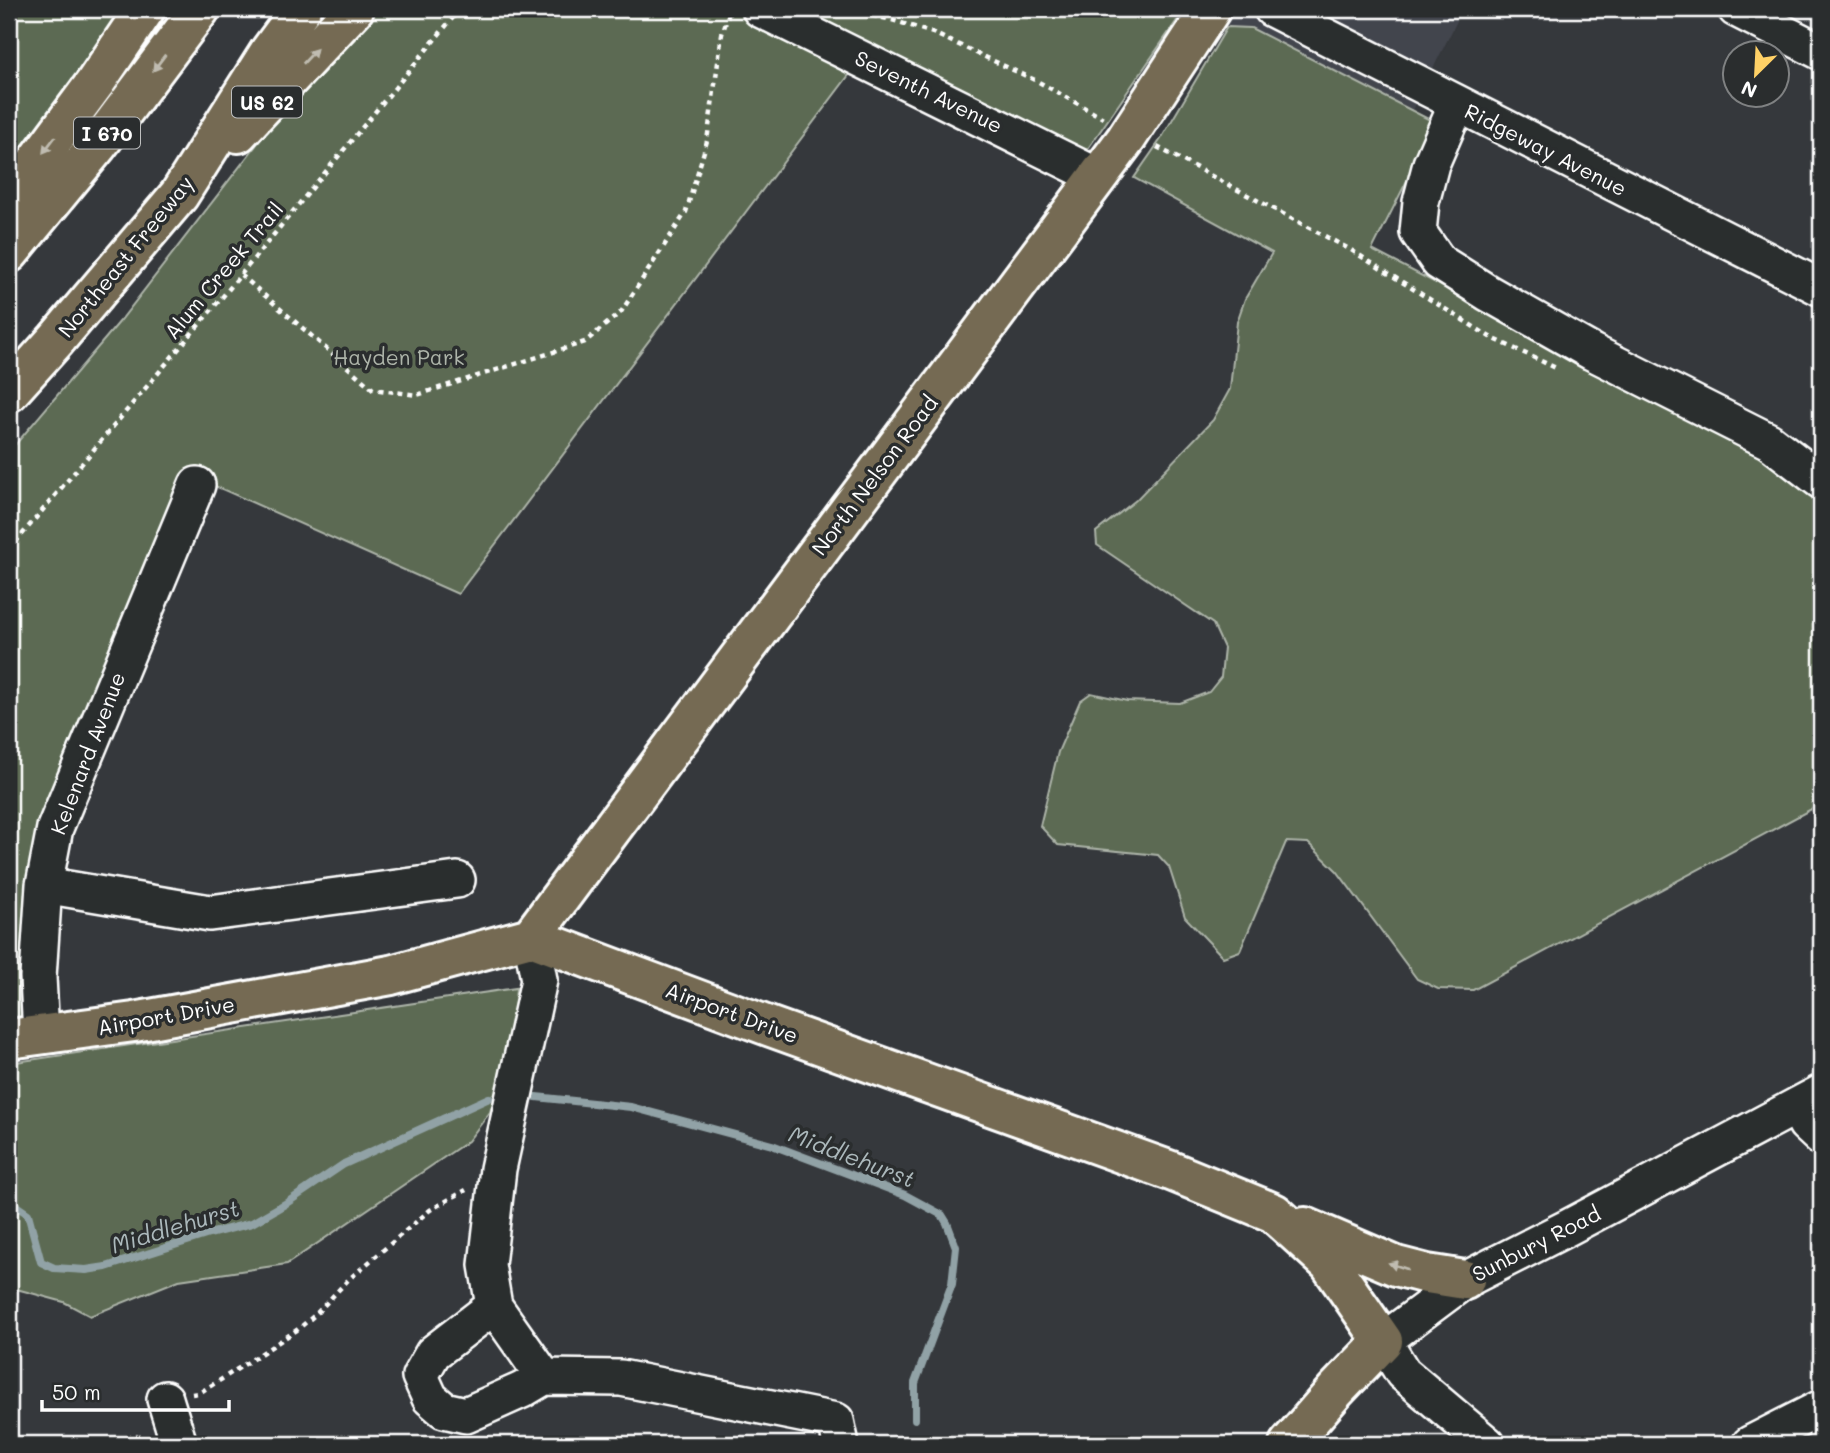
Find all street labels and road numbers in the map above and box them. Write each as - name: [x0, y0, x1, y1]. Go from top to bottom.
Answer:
- street label: Seventh Avenue: [851, 44, 1007, 138]
- road number: US 62: [232, 86, 302, 118]
- street label: Ridgeway Avenue: [1461, 97, 1631, 201]
- road number: I 670: [74, 118, 140, 148]
- street label: Northeast Freeway: [51, 170, 199, 342]
- street label: Alum Creek Trail: [158, 196, 288, 344]
- street label: North Nelson Road: [805, 390, 943, 560]
- street label: Kelenard Avenue: [44, 668, 130, 838]
- street label: Airport Drive: [662, 976, 802, 1048]
- street label: Airport Drive: [95, 990, 237, 1040]
- street label: Sunbury Road: [1467, 1199, 1605, 1287]

